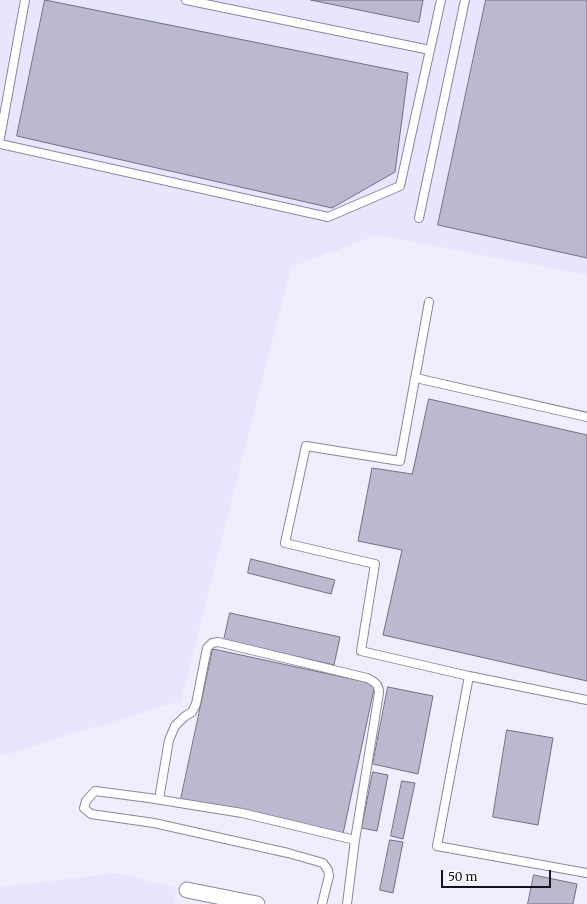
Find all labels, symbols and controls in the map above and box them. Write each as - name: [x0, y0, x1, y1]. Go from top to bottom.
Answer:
- scale bar: [443, 862, 553, 888]
- text: 50 m: [448, 869, 477, 884]

